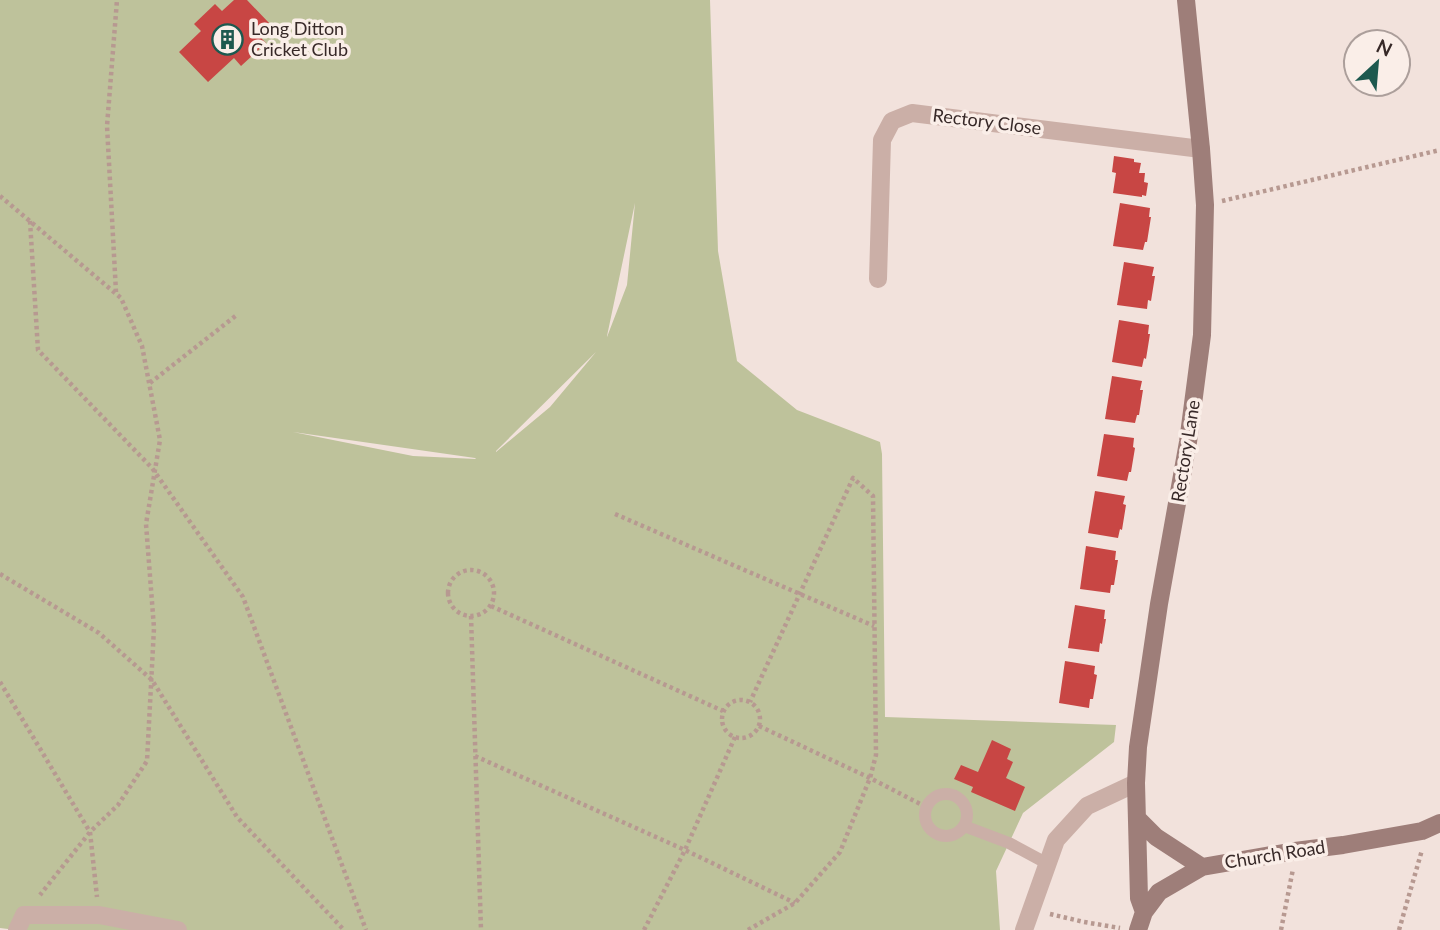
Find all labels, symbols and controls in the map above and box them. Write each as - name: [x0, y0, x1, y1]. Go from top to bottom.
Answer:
- place label: Long Ditton Cricket Club: [251, 17, 348, 60]
- building icon: Long Ditton Cricket Club: [211, 22, 245, 56]
- north arrow: [1342, 28, 1412, 98]
- text: N: [1373, 34, 1396, 61]
- street label: Rectory Close: [932, 103, 1043, 139]
- street label: Rectory Lane: [1166, 398, 1204, 504]
- street label: Church Road: [1223, 835, 1327, 873]

